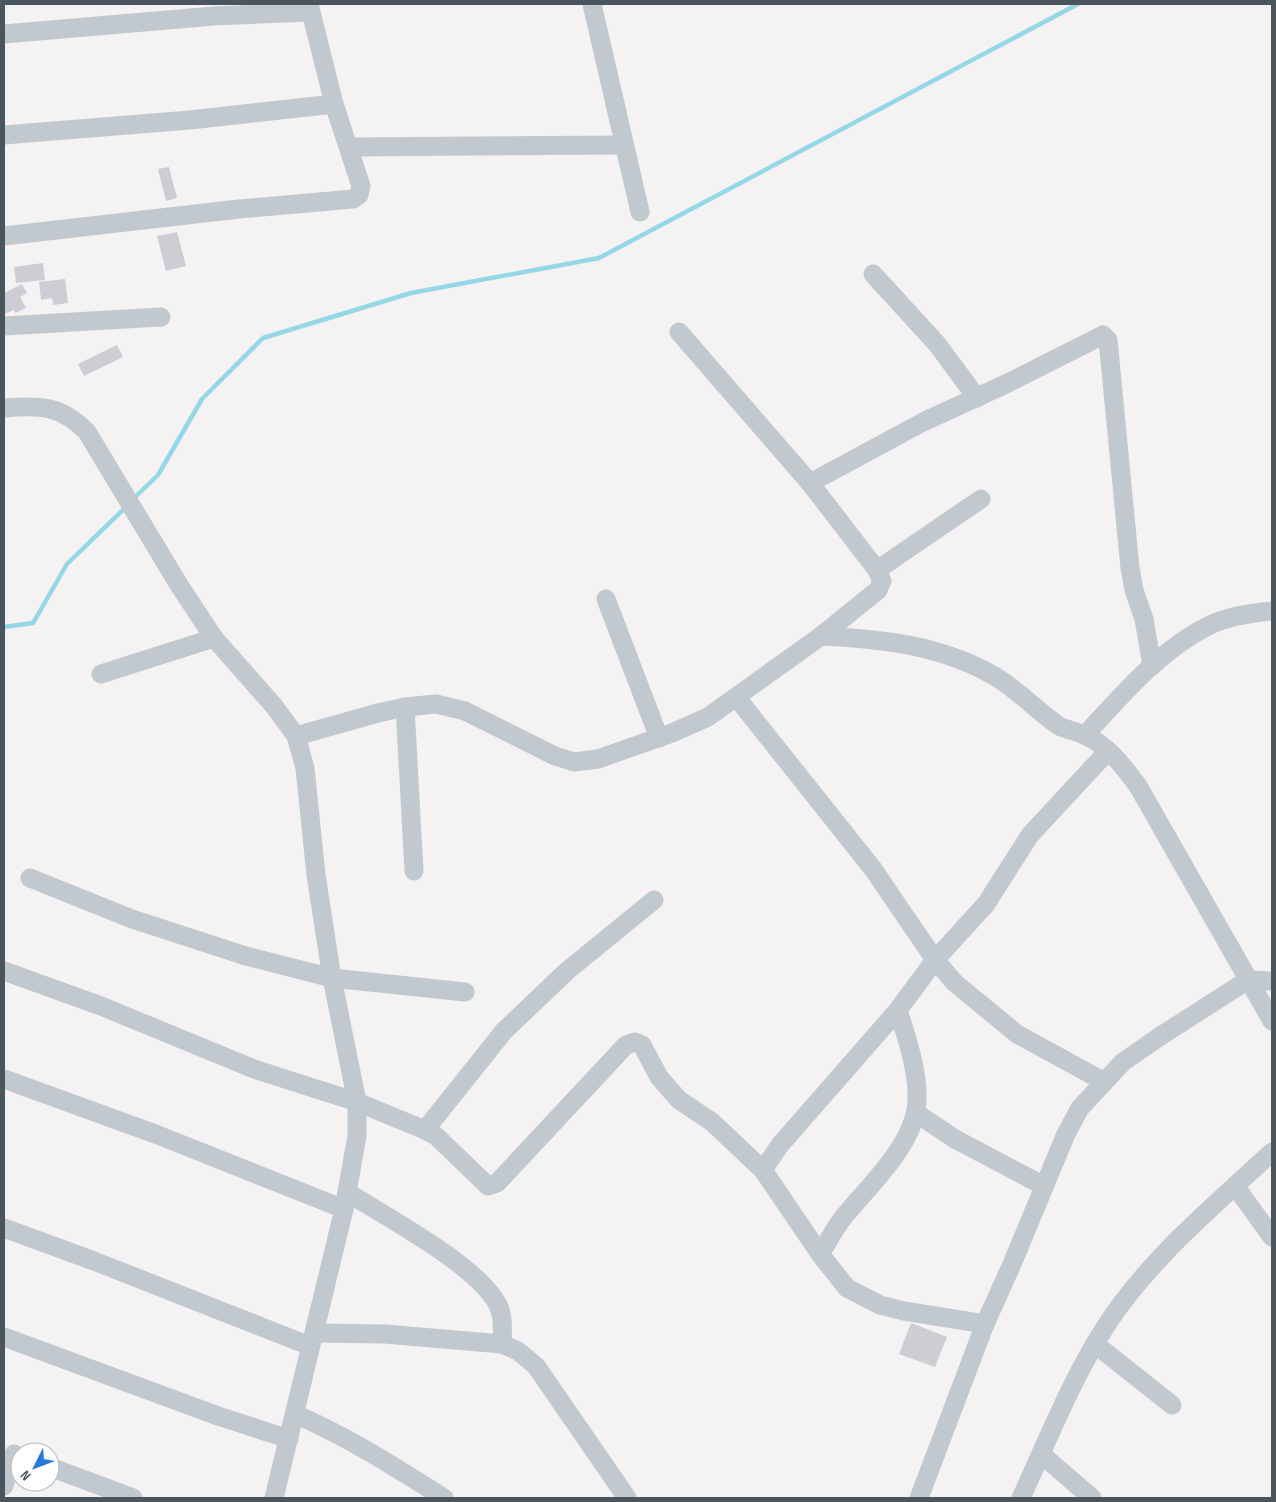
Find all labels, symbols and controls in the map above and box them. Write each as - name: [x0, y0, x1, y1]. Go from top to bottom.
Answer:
- north arrow: [10, 1442, 60, 1492]
- text: N: [17, 1467, 35, 1484]

